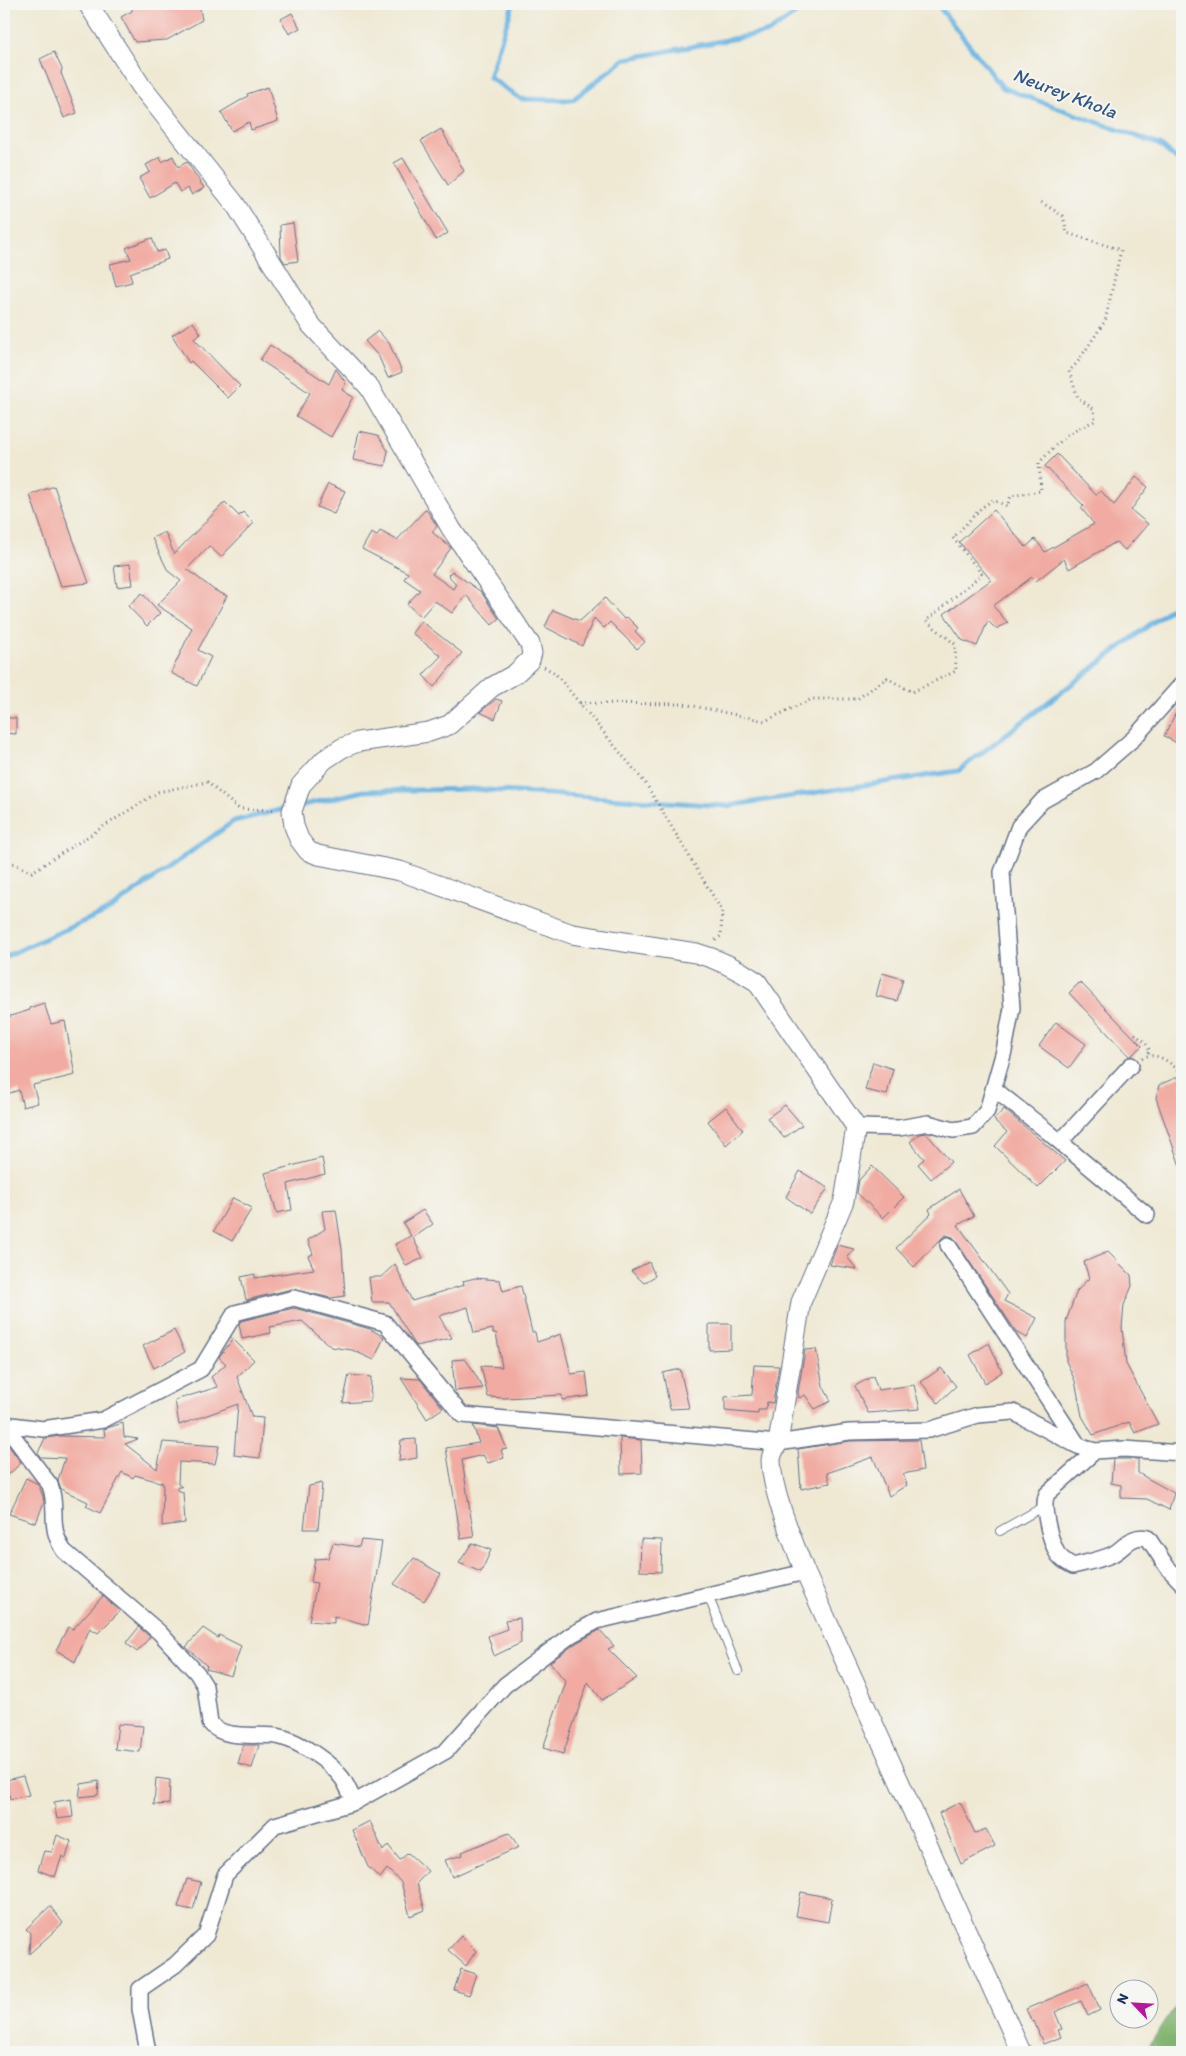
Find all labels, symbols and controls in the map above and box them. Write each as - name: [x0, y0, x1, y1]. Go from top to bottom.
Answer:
- water label: Neurey Khola: [1010, 63, 1121, 123]
- north arrow: [1108, 1978, 1158, 2028]
- text: N: [1113, 1991, 1132, 2007]

